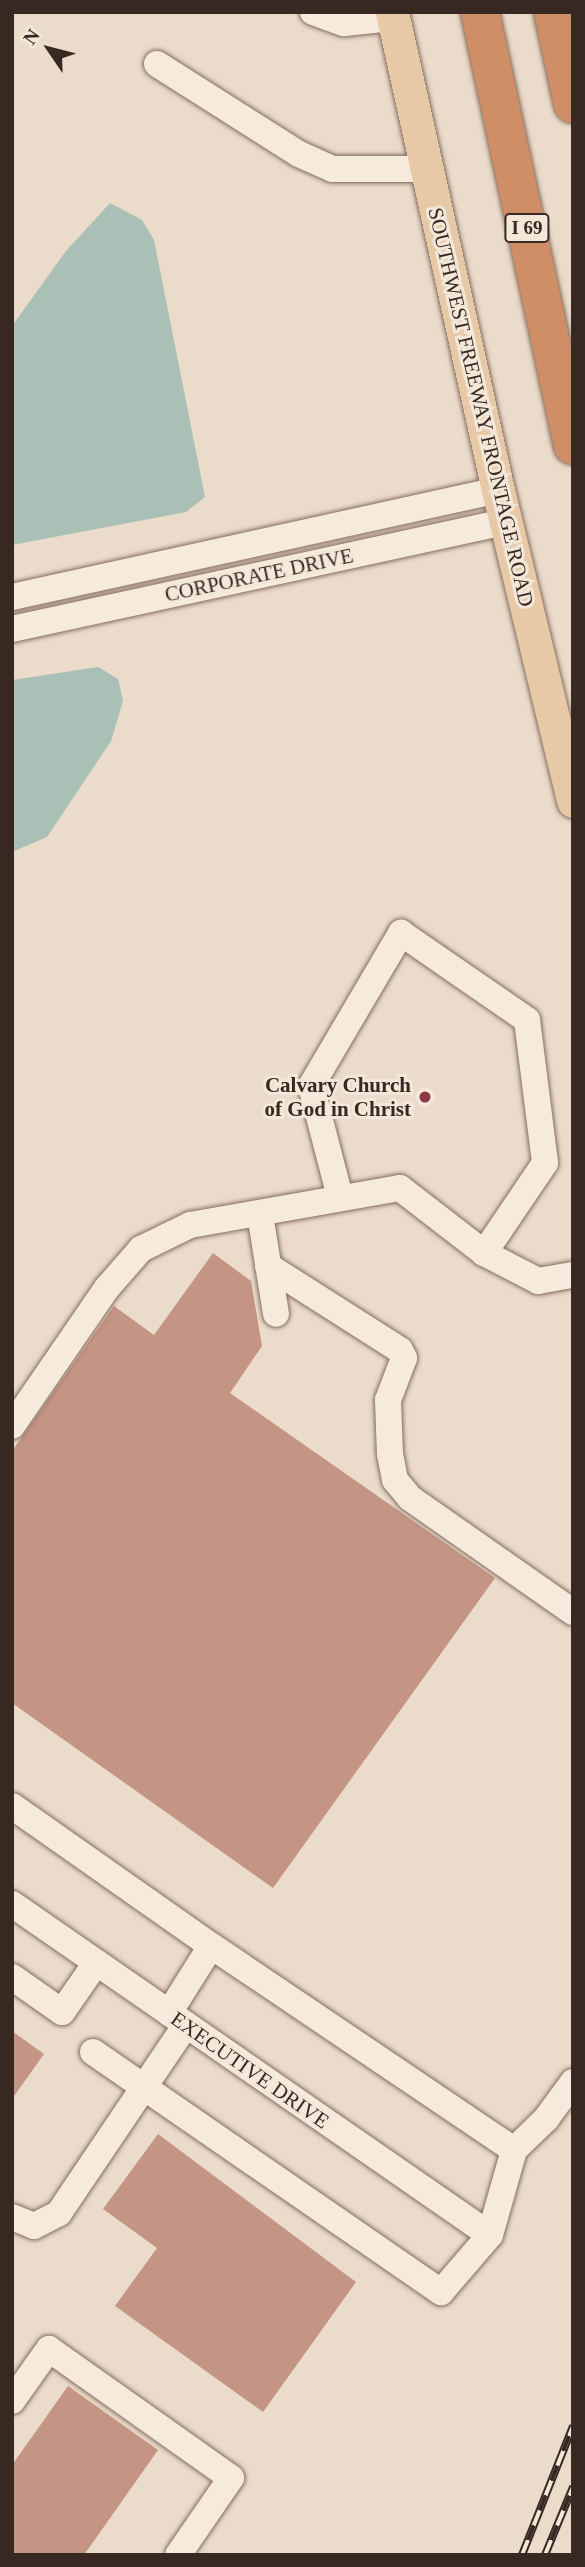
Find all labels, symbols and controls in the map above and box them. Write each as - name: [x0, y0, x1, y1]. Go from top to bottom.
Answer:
- north arrow: [14, 14, 84, 84]
- text: N: [19, 25, 44, 48]
- street label: SOUTHWEST FREEWAY FRONTAGE ROAD: [423, 204, 539, 610]
- road number: I 69: [504, 212, 550, 244]
- street label: CORPORATE DRIVE: [163, 543, 355, 607]
- place label: Calvary Church of God in Christ: [265, 1072, 411, 1122]
- marker: Calvary Church of God in Christ: [417, 1089, 433, 1105]
- street label: EXECUTIVE DRIVE: [166, 2006, 334, 2134]

